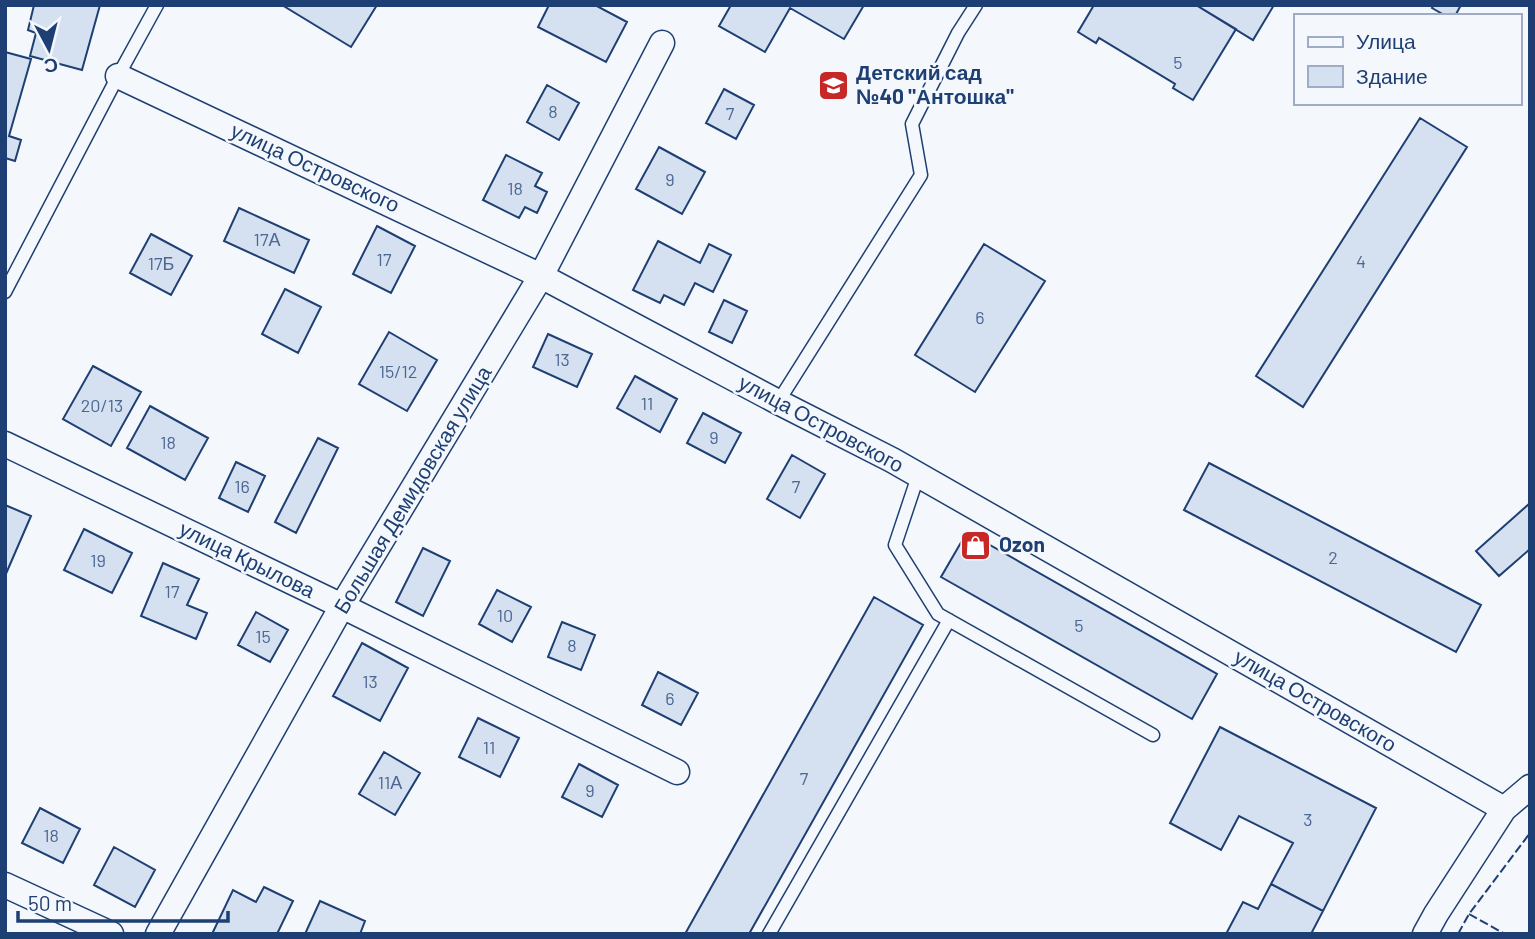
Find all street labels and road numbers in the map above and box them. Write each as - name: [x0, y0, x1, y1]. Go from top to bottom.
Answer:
- street label: улица Островского: [227, 117, 404, 217]
- street label: Большая Демидовская улица: [328, 361, 496, 618]
- street label: улица Островского: [735, 369, 908, 477]
- street label: улица Крылова: [176, 515, 320, 602]
- street label: улица Островского: [1230, 643, 1401, 756]

